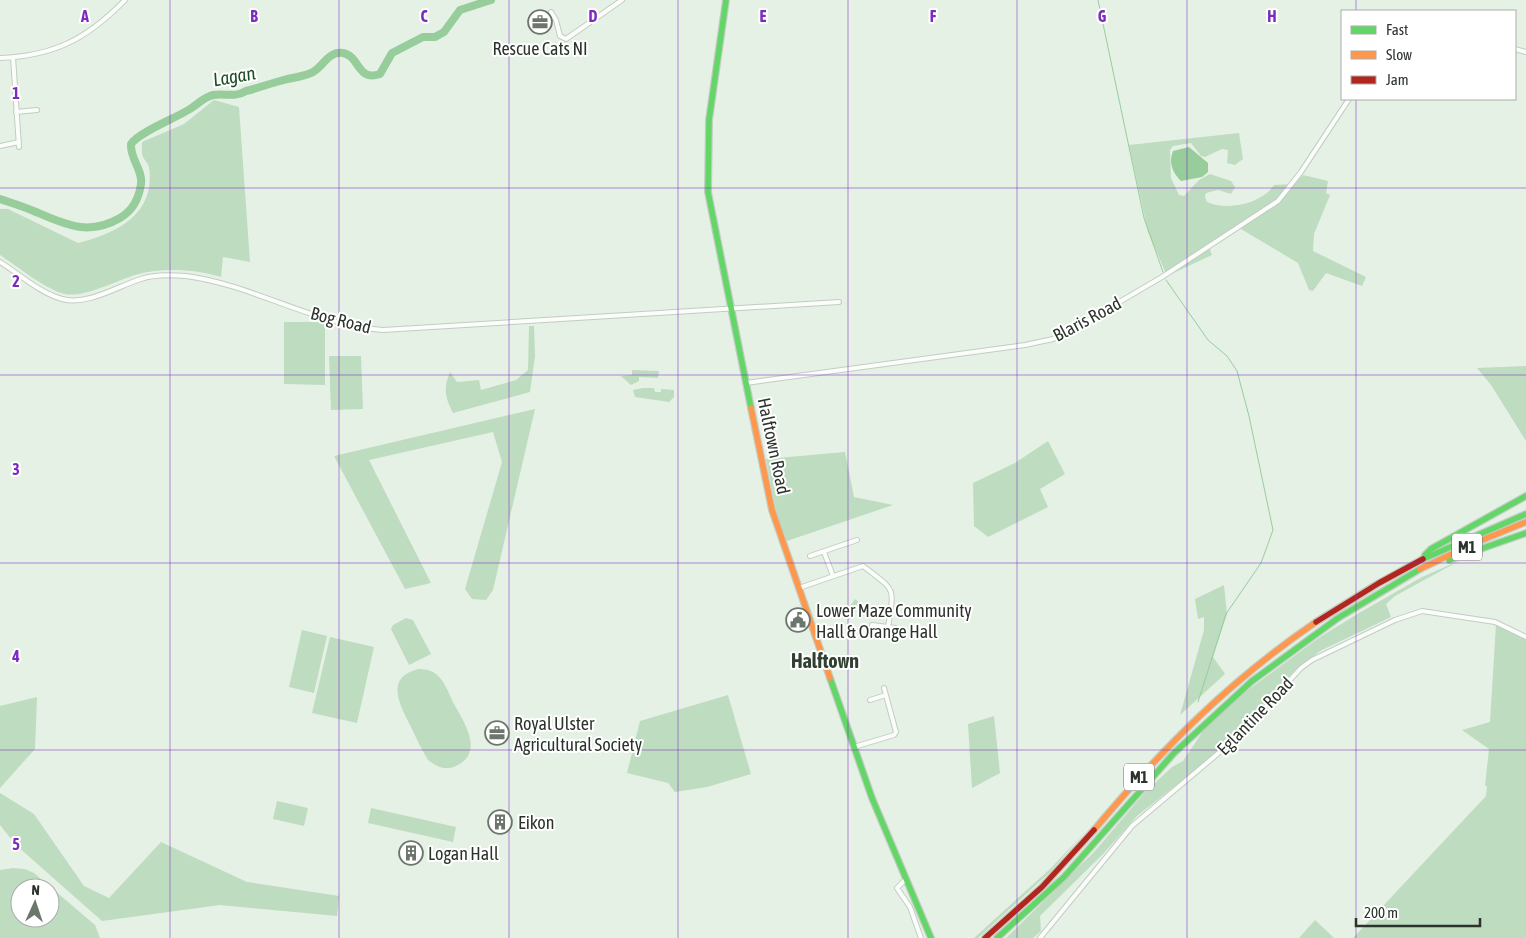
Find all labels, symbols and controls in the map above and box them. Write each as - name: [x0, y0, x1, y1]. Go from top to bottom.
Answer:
- text: A: [80, 7, 89, 25]
- text: B: [250, 7, 258, 25]
- text: C: [420, 7, 428, 25]
- text: D: [589, 7, 598, 25]
- text: E: [760, 7, 767, 25]
- text: F: [930, 7, 937, 25]
- text: G: [1098, 7, 1107, 25]
- text: H: [1267, 7, 1277, 25]
- office icon: Rescue Cats NI: [527, 9, 553, 35]
- legend: [1341, 10, 1516, 100]
- text: Fast: [1386, 21, 1408, 38]
- place label: Rescue Cats NI: [492, 38, 588, 59]
- text: Slow: [1386, 46, 1412, 63]
- water label: Lagan: [211, 61, 257, 91]
- text: Jam: [1386, 71, 1409, 88]
- text: 1: [12, 84, 20, 102]
- text: 2: [12, 272, 20, 290]
- street label: Blaris Road: [1049, 292, 1125, 346]
- street label: Bog Road: [309, 302, 373, 338]
- street label: Halftown Road: [754, 396, 794, 496]
- text: 3: [12, 460, 20, 478]
- road number: M1: [1452, 534, 1482, 560]
- place label: Lower Maze Community Hall & Orange Hall: [816, 600, 972, 642]
- public building icon: Lower Maze Community Hall & Orange Hall: [785, 607, 811, 633]
- text: 4: [11, 647, 20, 665]
- district label: Halftown: [791, 649, 859, 672]
- street label: Eglantine Road: [1213, 673, 1297, 759]
- place label: Royal Ulster Agricultural Society: [514, 713, 642, 755]
- office icon: Royal Ulster Agricultural Society: [484, 720, 510, 746]
- road number: M1: [1124, 764, 1154, 790]
- building icon: Eikon: [487, 809, 513, 835]
- place label: Eikon: [518, 812, 555, 833]
- text: 5: [12, 835, 20, 853]
- building icon: Logan Hall: [398, 840, 424, 866]
- place label: Logan Hall: [428, 843, 499, 864]
- north arrow: [10, 878, 60, 928]
- text: N: [31, 882, 40, 898]
- scale bar: [1356, 896, 1480, 928]
- text: 200 m: [1364, 904, 1398, 921]

